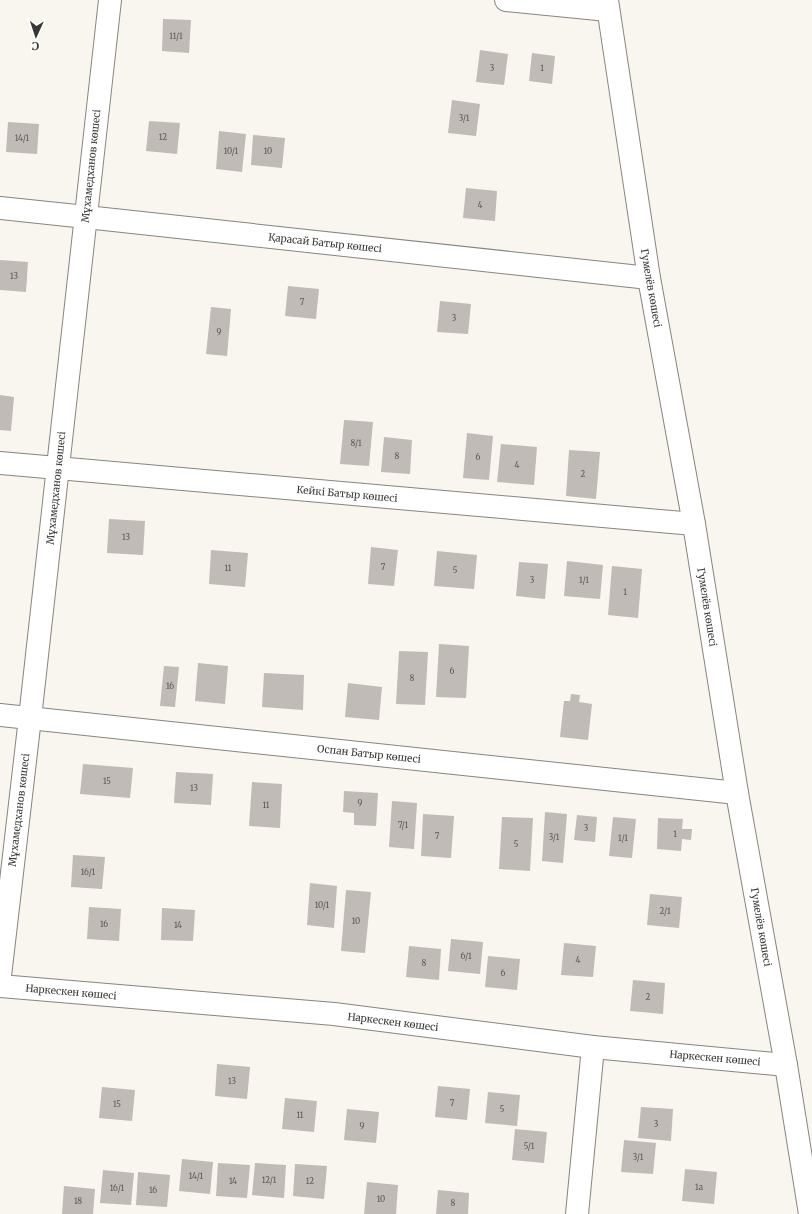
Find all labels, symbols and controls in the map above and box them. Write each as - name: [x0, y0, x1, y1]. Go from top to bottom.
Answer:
- north arrow: [16, 16, 56, 56]
- house number: 11/1: [169, 31, 183, 41]
- text: С: [31, 39, 39, 53]
- house number: 3: [490, 63, 495, 73]
- house number: 1: [540, 63, 544, 73]
- street label: Мұхамедханов көшесі: [79, 109, 103, 223]
- house number: 3/1: [459, 113, 470, 123]
- house number: 12: [159, 132, 167, 142]
- house number: 14/1: [15, 133, 30, 143]
- house number: 10/1: [224, 146, 239, 156]
- house number: 10: [264, 146, 272, 156]
- house number: 4: [478, 200, 483, 210]
- street label: Қарасай Батыр көшесі: [268, 231, 382, 255]
- street label: Гумелёв көшесі: [638, 248, 664, 328]
- house number: 13: [10, 271, 18, 281]
- house number: 7: [300, 297, 305, 307]
- house number: 3: [452, 313, 457, 323]
- house number: 9: [217, 327, 222, 337]
- street label: Мұхамедханов көшесі: [44, 431, 68, 545]
- house number: 8/1: [350, 438, 362, 448]
- house number: 8: [395, 451, 400, 461]
- house number: 6: [476, 452, 481, 462]
- house number: 4: [515, 460, 520, 470]
- house number: 2: [581, 469, 586, 479]
- street label: Кейкі Батыр көшесі: [296, 483, 398, 505]
- house number: 13: [122, 532, 130, 542]
- house number: 7: [381, 562, 386, 572]
- house number: 11: [225, 563, 232, 573]
- house number: 5: [453, 565, 458, 575]
- street label: Гумелёв көшесі: [694, 567, 720, 647]
- house number: 3: [530, 575, 535, 585]
- house number: 1/1: [579, 575, 589, 585]
- house number: 1: [623, 587, 627, 597]
- house number: 6: [450, 666, 455, 676]
- house number: 8: [410, 673, 415, 683]
- house number: 16: [166, 681, 174, 691]
- street label: Оспан Батыр көшесі: [317, 742, 421, 766]
- street label: Мұхамедханов көшесі: [6, 753, 32, 867]
- house number: 15: [103, 776, 111, 786]
- house number: 13: [190, 783, 198, 793]
- house number: 9: [358, 798, 363, 808]
- house number: 11: [263, 800, 270, 810]
- house number: 7/1: [398, 820, 408, 830]
- house number: 3: [584, 823, 589, 833]
- house number: 1: [673, 829, 677, 839]
- house number: 7: [435, 831, 440, 841]
- house number: 3/1: [549, 832, 560, 842]
- house number: 1/1: [618, 833, 628, 843]
- house number: 5: [514, 839, 519, 849]
- house number: 16/1: [81, 867, 96, 877]
- street label: Гумелёв көшесі: [748, 887, 774, 967]
- house number: 10/1: [315, 900, 330, 910]
- house number: 2/1: [659, 906, 671, 916]
- house number: 10: [352, 916, 360, 926]
- house number: 16: [100, 919, 108, 929]
- house number: 14: [174, 920, 182, 930]
- house number: 6/1: [460, 951, 472, 961]
- house number: 4: [576, 955, 581, 965]
- house number: 8: [422, 958, 427, 968]
- house number: 6: [501, 968, 506, 978]
- street label: Наркескен көшесі: [25, 982, 117, 1002]
- house number: 2: [646, 992, 651, 1002]
- street label: Наркескен көшесі: [347, 1010, 439, 1034]
- street label: Наркескен көшесі: [669, 1048, 761, 1068]
- house number: 13: [228, 1076, 236, 1086]
- house number: 7: [450, 1098, 455, 1108]
- house number: 15: [113, 1099, 121, 1109]
- house number: 5: [500, 1104, 505, 1114]
- house number: 11: [297, 1110, 304, 1120]
- house number: 3: [654, 1119, 659, 1129]
- house number: 9: [360, 1121, 365, 1131]
- house number: 5/1: [524, 1141, 535, 1151]
- house number: 3/1: [633, 1152, 644, 1162]
- house number: 14/1: [189, 1171, 204, 1181]
- house number: 12/1: [262, 1175, 277, 1185]
- house number: 14: [229, 1176, 237, 1186]
- house number: 12: [306, 1176, 314, 1186]
- house number: 1а: [695, 1182, 704, 1192]
- house number: 16/1: [110, 1183, 125, 1193]
- house number: 16: [149, 1185, 157, 1195]
- house number: 10: [377, 1194, 385, 1204]
- house number: 18: [74, 1196, 82, 1206]
- house number: 8: [451, 1198, 456, 1208]

